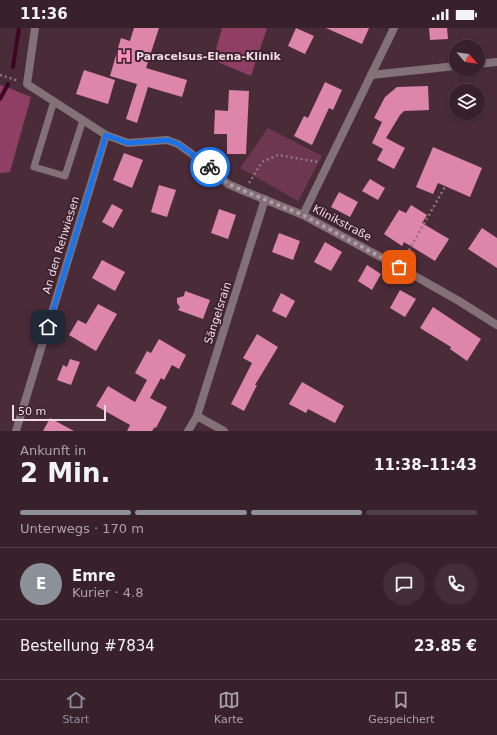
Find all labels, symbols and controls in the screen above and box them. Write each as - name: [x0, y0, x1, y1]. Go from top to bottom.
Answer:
- text: 11:36: [20, 5, 68, 23]
- north arrow: [449, 40, 485, 76]
- map controls: [449, 40, 485, 120]
- hospital icon: Paracelsus-Elena-Klinik: [115, 47, 133, 65]
- place label: Paracelsus-Elena-Klinik: [136, 50, 282, 63]
- button: layers: [449, 84, 485, 120]
- courier: [190, 147, 230, 187]
- icon: bike: [199, 156, 221, 178]
- street label: An den Rehwiesen: [40, 195, 82, 295]
- street label: Klinikstraße: [310, 202, 374, 244]
- pin: [382, 250, 416, 284]
- icon: bag: [388, 256, 410, 278]
- street label: Sängelsrain: [202, 280, 234, 346]
- pin: [31, 310, 65, 344]
- icon: home: [37, 316, 59, 338]
- scale bar: [12, 403, 106, 422]
- text: 50 m: [18, 405, 46, 418]
- text: Ankunft in: [20, 443, 86, 458]
- text: 11:38–11:43: [374, 456, 477, 474]
- text: 2 Min.: [20, 458, 110, 488]
- text: Unterwegs · 170 m: [20, 521, 144, 536]
- button: chat: [383, 563, 425, 605]
- button: phone: [435, 563, 477, 605]
- text: Emre: [72, 567, 115, 585]
- text: E: [36, 575, 46, 593]
- text: Kurier · 4.8: [72, 585, 144, 600]
- text: Bestellung #7834: [20, 637, 155, 655]
- text: 23.85 €: [414, 637, 477, 655]
- tab: Start: [62, 689, 89, 726]
- tab: Karte: [214, 689, 243, 726]
- tab: Gespeichert: [368, 689, 435, 726]

